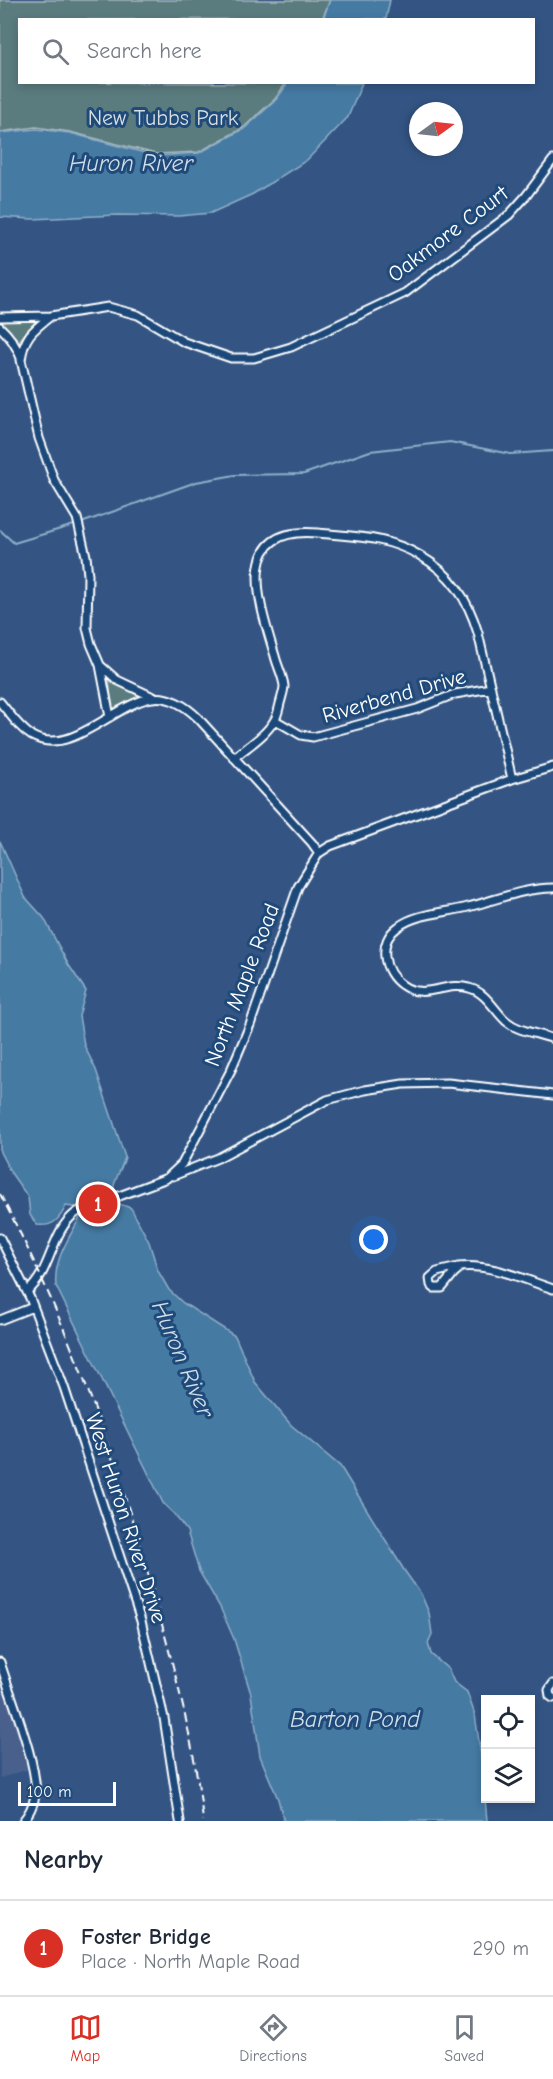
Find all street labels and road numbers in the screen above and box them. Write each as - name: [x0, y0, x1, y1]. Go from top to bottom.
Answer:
- street label: Oakmore Court: [383, 180, 514, 288]
- street label: Riverbend Drive: [319, 663, 469, 729]
- street label: North Maple Road: [199, 900, 285, 1070]
- street label: West Huron River Drive: [80, 1410, 172, 1626]

